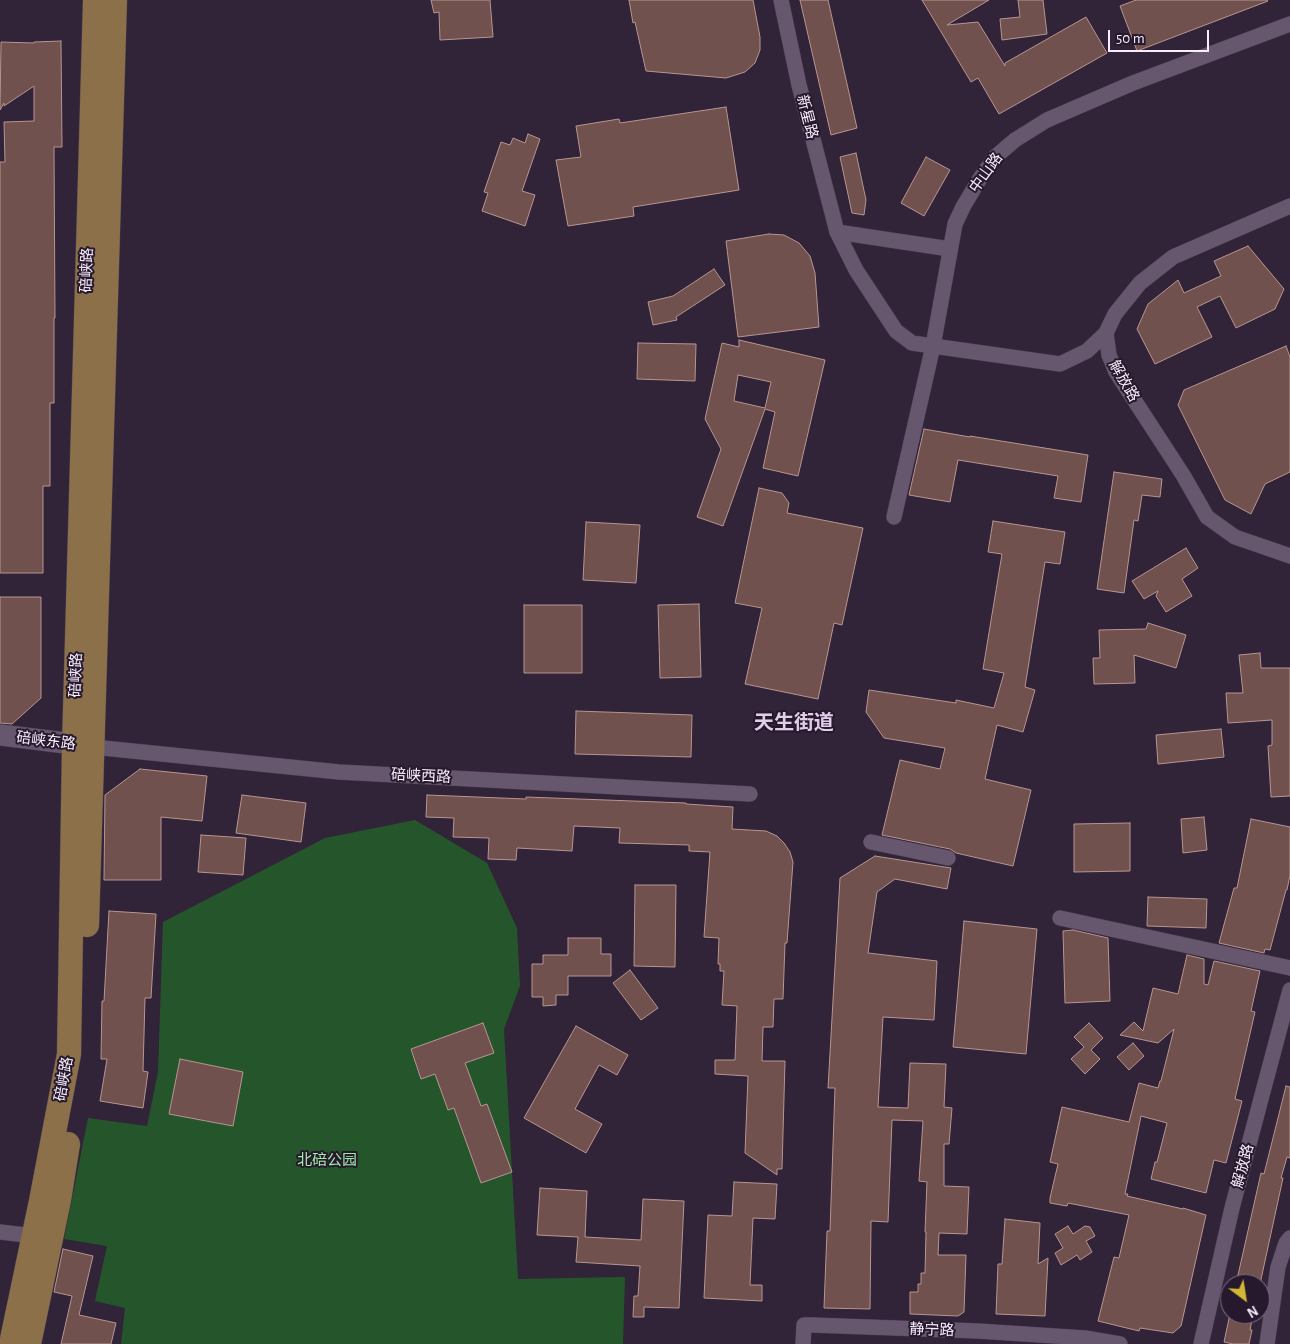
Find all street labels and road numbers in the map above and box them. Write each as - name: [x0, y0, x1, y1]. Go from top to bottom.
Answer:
- street label: 新星路: [793, 93, 821, 141]
- street label: 中山路: [965, 150, 1007, 196]
- street label: 碚峡路: [77, 247, 97, 293]
- street label: 解放路: [1105, 357, 1143, 405]
- street label: 碚峡路: [66, 652, 86, 698]
- street label: 碚峡东路: [15, 728, 77, 754]
- street label: 碚峡西路: [391, 765, 451, 787]
- street label: 碚峡路: [51, 1055, 77, 1103]
- street label: 解放路: [1228, 1142, 1258, 1190]
- street label: 静宁路: [909, 1320, 955, 1340]

